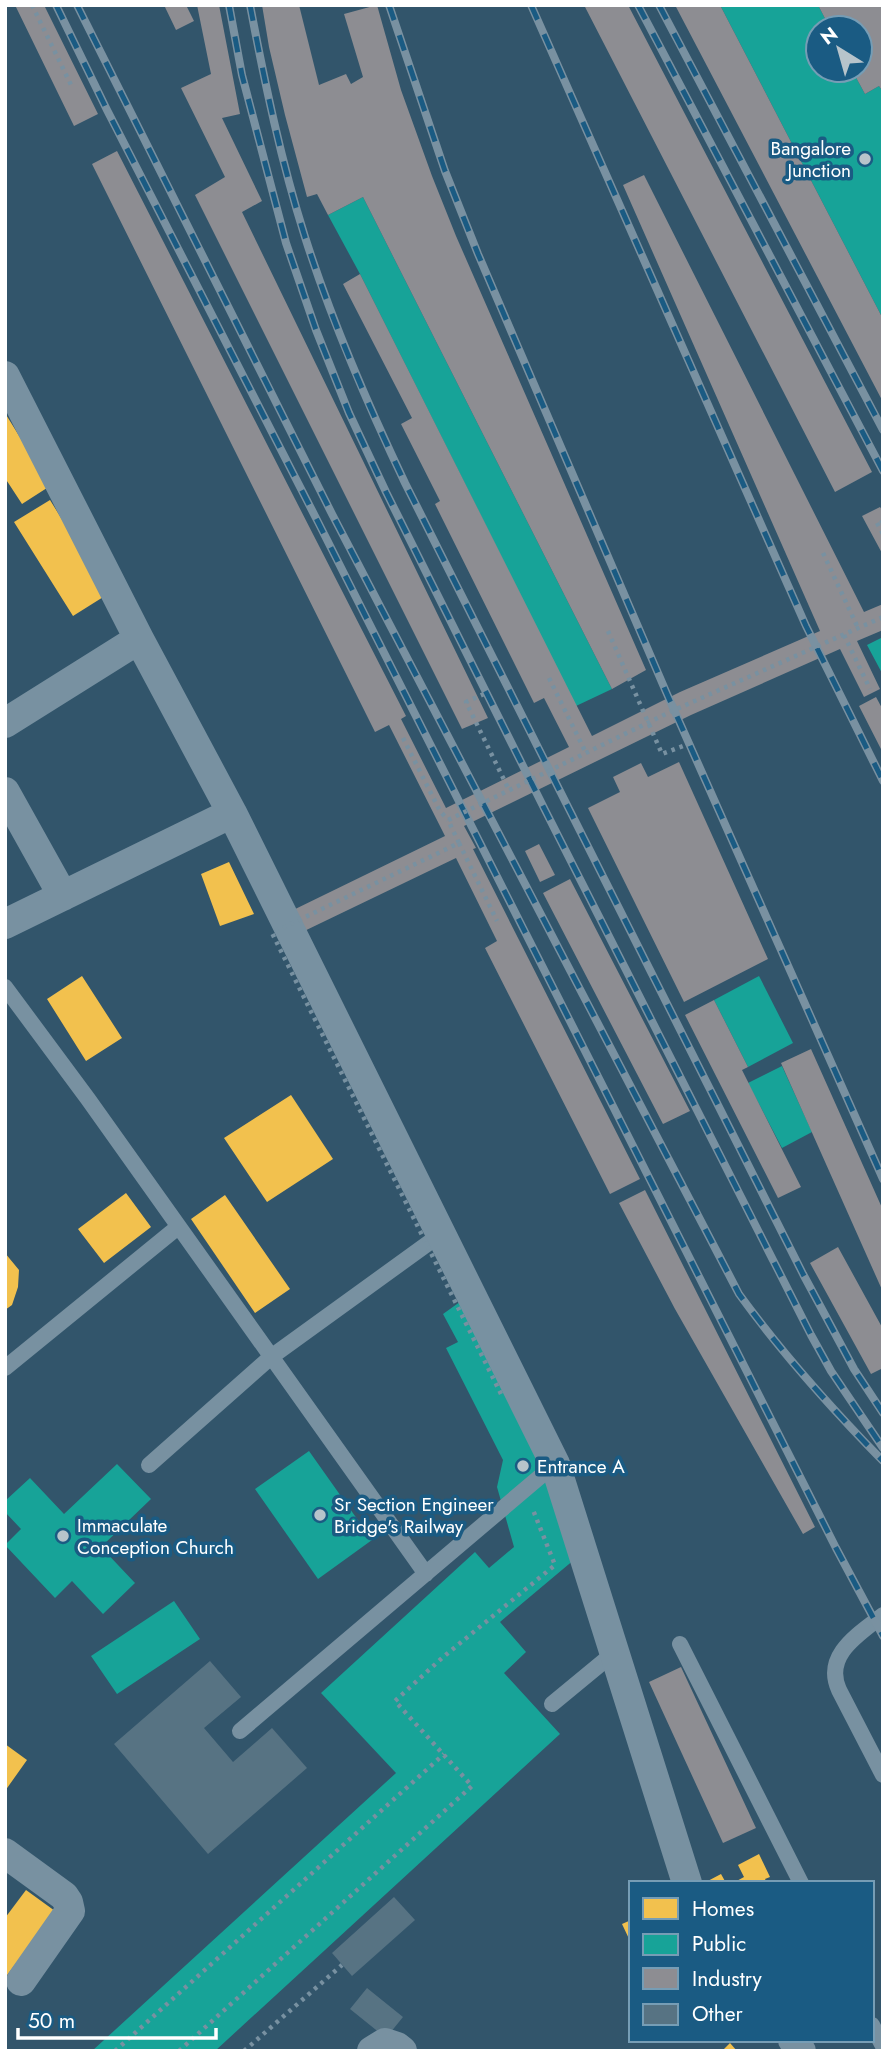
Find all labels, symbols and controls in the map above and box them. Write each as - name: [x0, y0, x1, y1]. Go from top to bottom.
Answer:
- north arrow: [804, 14, 874, 84]
- text: N: [815, 20, 843, 51]
- place label: Bangalore Junction: [771, 135, 851, 184]
- marker: Bangalore Junction: [857, 151, 873, 167]
- place label: Entrance A: [537, 1453, 625, 1480]
- marker: Entrance A: [515, 1458, 531, 1474]
- place label: Sr Section Engineer Bridge's Railway: [334, 1491, 494, 1540]
- marker: Sr Section Engineer Bridge's Railway: [312, 1507, 328, 1523]
- place label: Immaculate Conception Church: [77, 1512, 234, 1561]
- marker: Immaculate Conception Church: [55, 1528, 71, 1544]
- legend: [629, 1881, 874, 2042]
- text: Homes: [692, 1894, 754, 1924]
- text: Public: [692, 1929, 746, 1959]
- text: Industry: [692, 1964, 763, 1994]
- scale bar: [18, 1996, 215, 2040]
- text: Other: [692, 1999, 743, 2029]
- text: 50 m: [28, 2006, 75, 2036]

